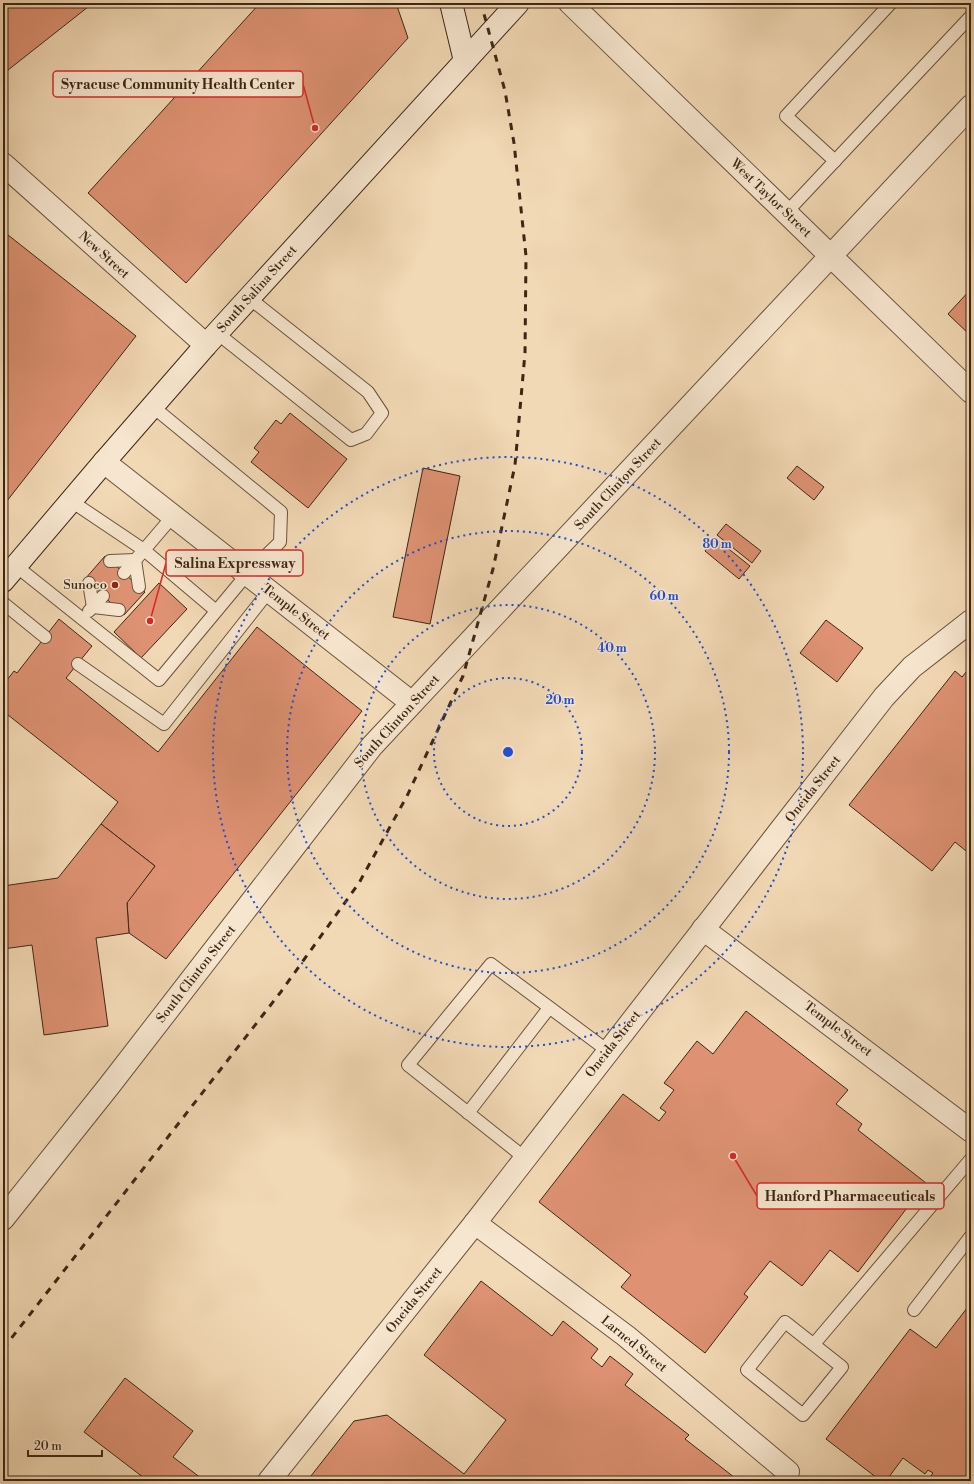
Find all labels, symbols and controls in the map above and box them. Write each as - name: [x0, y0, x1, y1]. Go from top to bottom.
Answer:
- callout: Syracuse Community Health Center: [53, 71, 303, 97]
- text: Syracuse Community Health Center: [61, 76, 295, 94]
- street label: West Taylor Street: [726, 155, 815, 241]
- street label: New Street: [75, 228, 133, 282]
- street label: South Salina Street: [214, 242, 301, 336]
- street label: South Clinton Street: [571, 434, 665, 533]
- text: 80 m: [702, 537, 732, 552]
- callout: Salina Expressway: [166, 550, 303, 576]
- text: Salina Expressway: [175, 555, 296, 573]
- place label: Sunoco: [63, 577, 107, 593]
- marker: Sunoco: [110, 580, 120, 590]
- street label: Temple Street: [259, 581, 333, 644]
- text: 60 m: [649, 589, 679, 604]
- text: 40 m: [597, 641, 627, 656]
- street label: South Clinton Street: [351, 671, 443, 771]
- text: 20 m: [545, 693, 575, 708]
- centre of rings: [501, 745, 515, 759]
- street label: Oneida Street: [782, 752, 844, 826]
- street label: South Clinton Street: [153, 922, 239, 1026]
- street label: Temple Street: [801, 998, 876, 1060]
- street label: Oneida Street: [582, 1007, 644, 1081]
- callout: Hanford Pharmaceuticals: [757, 1183, 944, 1209]
- text: Hanford Pharmaceuticals: [765, 1188, 935, 1206]
- street label: Oneida Street: [382, 1263, 446, 1336]
- street label: Larned Street: [598, 1312, 671, 1376]
- scale bar: [28, 1432, 102, 1458]
- text: 20 m: [34, 1439, 62, 1454]

